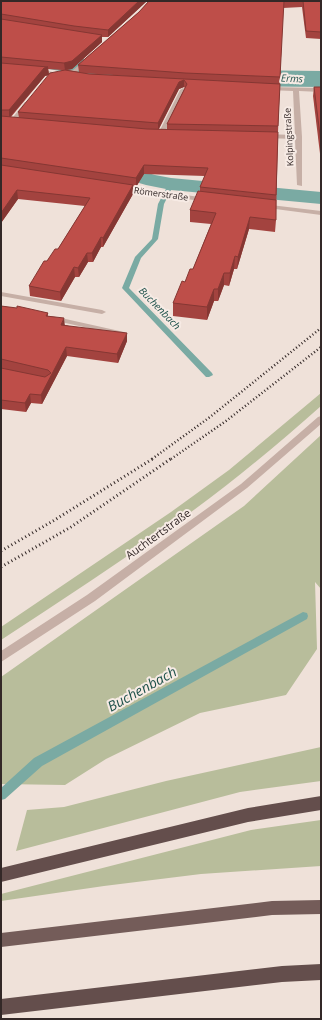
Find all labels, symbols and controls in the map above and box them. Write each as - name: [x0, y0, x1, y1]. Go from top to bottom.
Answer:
- water label: Erms: [281, 71, 304, 85]
- street label: Kolpingstraße: [280, 108, 297, 166]
- street label: Römerstraße: [133, 183, 189, 204]
- water label: Buchenbach: [136, 284, 184, 333]
- street label: Auchtertstraße: [122, 505, 193, 562]
- water label: Buchenbach: [104, 662, 180, 715]

